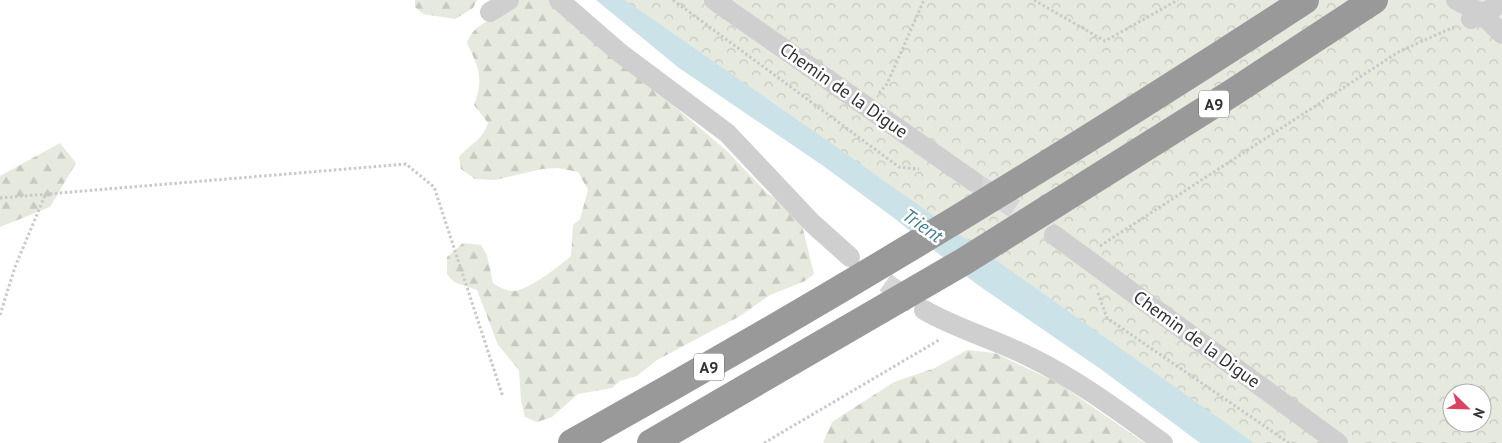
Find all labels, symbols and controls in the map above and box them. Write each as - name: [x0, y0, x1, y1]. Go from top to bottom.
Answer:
- street label: Chemin de la Digue: [776, 37, 912, 143]
- road number: A9: [1199, 90, 1229, 118]
- water label: Trient: [898, 203, 949, 248]
- street label: Chemin de la Digue: [1129, 285, 1265, 393]
- road number: A9: [694, 354, 724, 381]
- north arrow: [1442, 383, 1492, 433]
- text: N: [1469, 405, 1489, 421]

